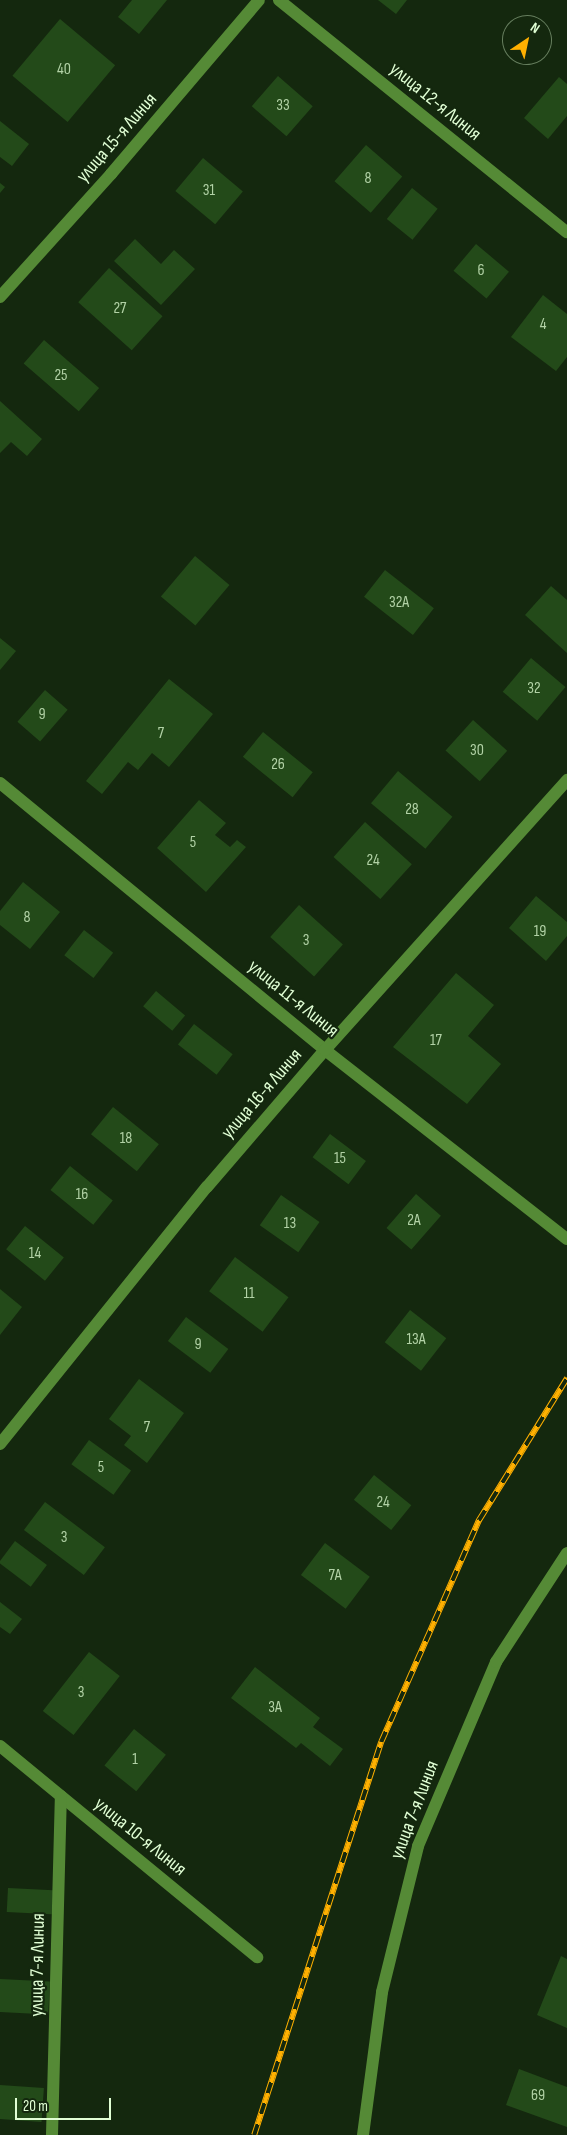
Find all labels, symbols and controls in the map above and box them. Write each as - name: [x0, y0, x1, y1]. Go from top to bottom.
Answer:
- north arrow: [502, 15, 552, 65]
- text: N: [527, 19, 543, 37]
- street label: улица 12-я Линия: [384, 58, 486, 146]
- house number: 40: [57, 60, 71, 80]
- street label: улица 15-я Линия: [72, 89, 162, 187]
- house number: 33: [276, 96, 290, 116]
- house number: 8: [364, 169, 372, 189]
- house number: 31: [203, 181, 215, 201]
- house number: 6: [477, 261, 485, 281]
- house number: 27: [113, 299, 127, 319]
- house number: 4: [540, 315, 546, 335]
- house number: 25: [54, 366, 68, 386]
- house number: 32А: [389, 593, 409, 613]
- house number: 32: [527, 679, 541, 699]
- house number: 9: [38, 705, 46, 725]
- house number: 7: [158, 724, 164, 744]
- house number: 30: [470, 741, 484, 761]
- house number: 26: [271, 755, 285, 775]
- house number: 28: [405, 800, 419, 820]
- house number: 5: [190, 833, 196, 853]
- house number: 24: [366, 851, 380, 871]
- house number: 8: [23, 908, 31, 928]
- house number: 19: [534, 922, 546, 942]
- house number: 3: [303, 931, 309, 951]
- street label: улица 11-я Линия: [243, 955, 343, 1043]
- house number: 17: [430, 1031, 442, 1051]
- street label: улица 16-я Линия: [217, 1044, 307, 1144]
- house number: 18: [120, 1129, 132, 1149]
- house number: 15: [334, 1149, 346, 1169]
- house number: 16: [76, 1185, 88, 1205]
- house number: 2А: [407, 1211, 421, 1231]
- house number: 13: [284, 1214, 296, 1234]
- house number: 14: [29, 1244, 41, 1264]
- house number: 11: [243, 1284, 255, 1304]
- house number: 13А: [406, 1330, 426, 1350]
- house number: 9: [194, 1335, 202, 1355]
- house number: 7: [144, 1418, 150, 1438]
- house number: 5: [98, 1458, 104, 1478]
- house number: 24: [376, 1493, 390, 1513]
- house number: 3: [61, 1528, 67, 1548]
- house number: 7А: [329, 1566, 341, 1586]
- house number: 3: [78, 1683, 84, 1703]
- house number: 3А: [268, 1698, 282, 1718]
- house number: 1: [132, 1750, 138, 1770]
- street label: улица 7-я Линия: [386, 1758, 444, 1862]
- street label: улица 10-я Линия: [89, 1793, 191, 1881]
- street label: улица 7-я Линия: [26, 1913, 50, 2017]
- house number: 69: [531, 2086, 545, 2106]
- scale bar: [18, 2088, 114, 2120]
- text: 20 m: [23, 2097, 48, 2116]

